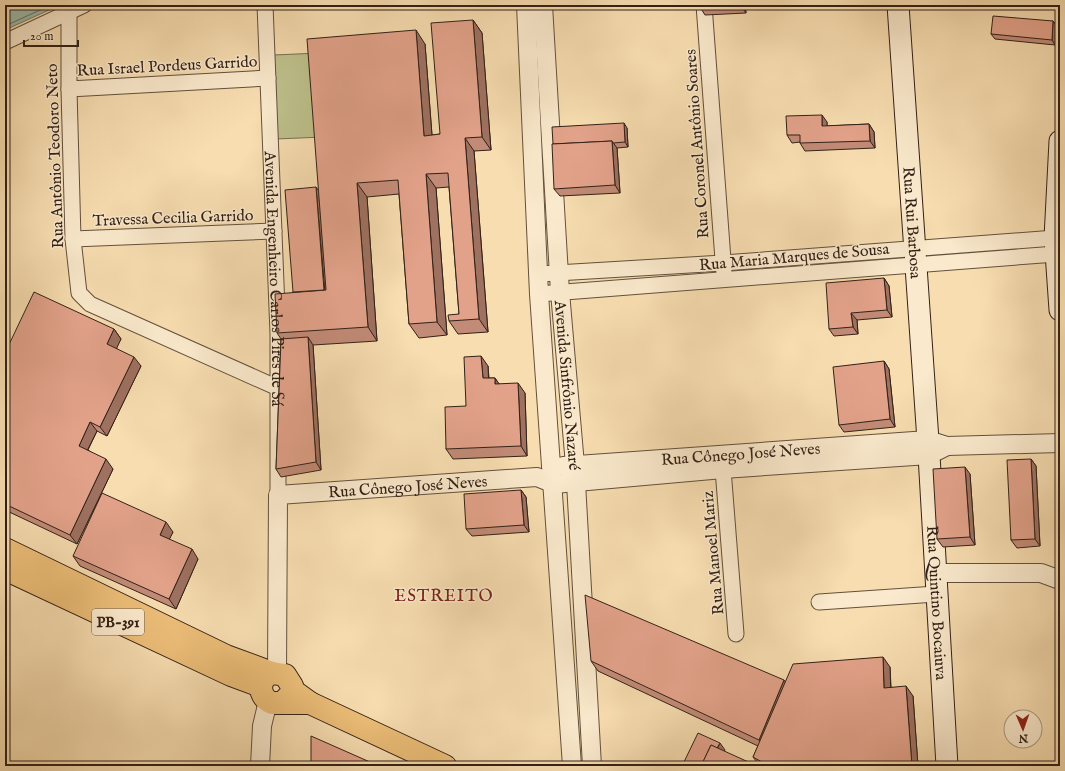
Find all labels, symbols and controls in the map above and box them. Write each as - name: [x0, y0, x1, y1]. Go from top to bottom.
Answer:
- scale bar: [24, 22, 78, 48]
- text: 20 m: [30, 29, 53, 44]
- street label: Rua Coronel Antônio Soares: [681, 48, 715, 239]
- street label: Rua Israel Pordeus Garrido: [76, 52, 258, 82]
- street label: Rua Antônio Teodoro Neto: [43, 63, 69, 249]
- street label: Avenida Engenheiro Carlos Pires de Sá: [259, 150, 286, 407]
- street label: Rua Rui Barbosa: [897, 166, 925, 279]
- street label: Travessa Cecilia Garrido: [92, 206, 254, 232]
- street label: Rua Maria Marques de Sousa: [698, 240, 890, 276]
- street label: Avenida Sinfrônio Nazaré: [549, 298, 583, 471]
- street label: Rua Cônego José Neves: [660, 440, 821, 471]
- street label: Rua Cônego José Neves: [328, 472, 488, 503]
- street label: Rua Manoel Mariz: [699, 490, 729, 616]
- street label: Rua Quintino Bocaiuva: [921, 525, 950, 681]
- district label: ESTREITO: [394, 586, 494, 607]
- road number: PB-391: [92, 609, 144, 635]
- north arrow: [1003, 709, 1043, 749]
- text: N: [1018, 731, 1029, 745]

